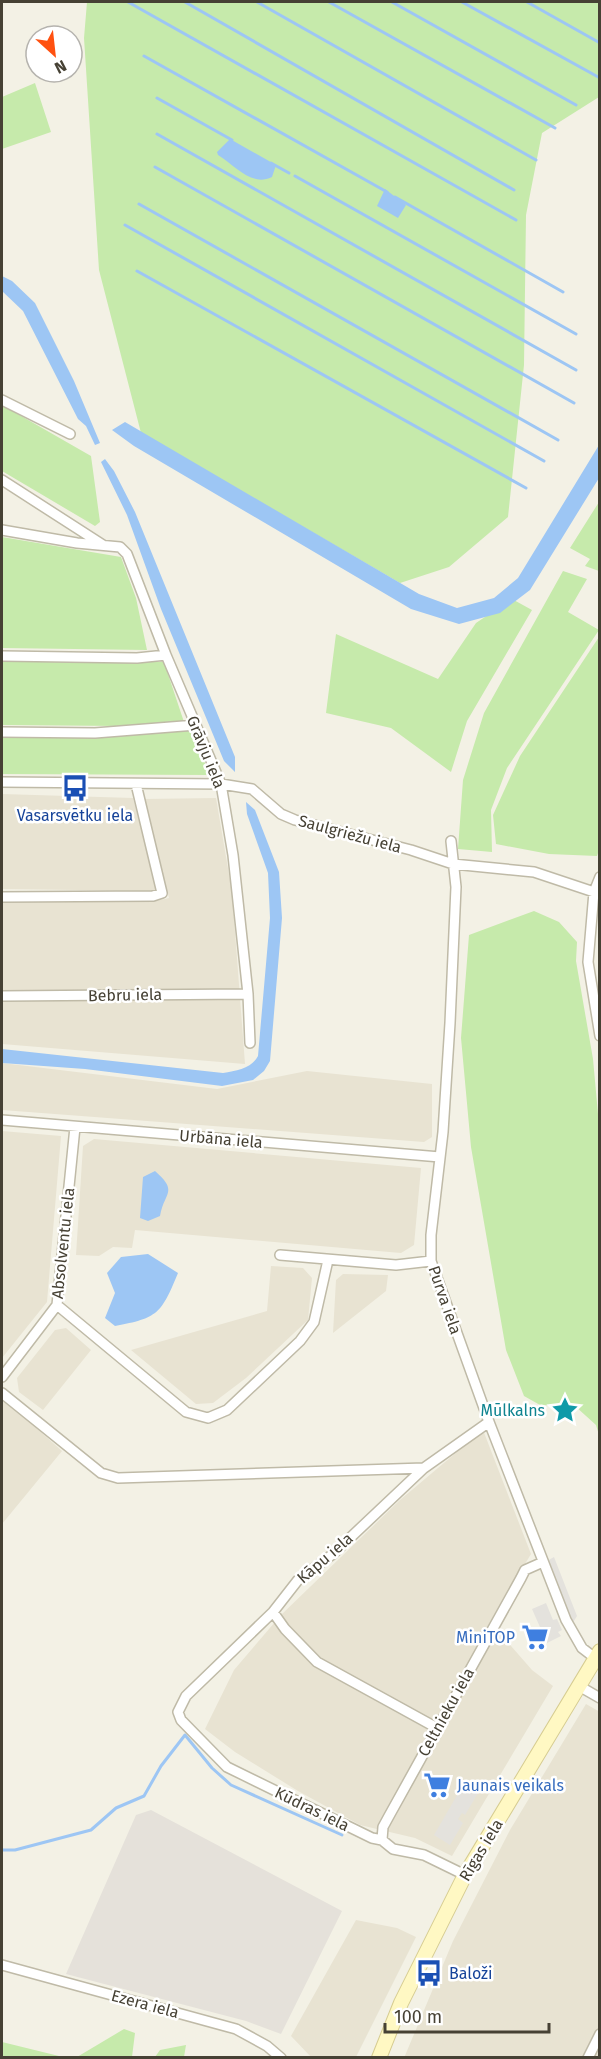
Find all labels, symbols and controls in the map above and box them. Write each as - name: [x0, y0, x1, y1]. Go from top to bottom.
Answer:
- north arrow: [24, 24, 84, 84]
- text: N: [52, 56, 70, 78]
- street label: Grāvju iela: [183, 713, 229, 791]
- bus stop icon: Vasarsvētku iela: [60, 773, 90, 803]
- place label: Vasarsvētku iela: [17, 806, 133, 825]
- street label: Saulgriežu iela: [296, 811, 404, 857]
- street label: Bebru iela: [88, 985, 162, 1005]
- street label: Urbāna iela: [178, 1126, 264, 1152]
- street label: Absolventu iela: [48, 1186, 78, 1300]
- street label: Purva iela: [424, 1263, 466, 1337]
- place icon: Mūlkalns: [550, 1395, 580, 1425]
- place label: Mūlkalns: [481, 1401, 545, 1420]
- street label: Kāpu iela: [293, 1529, 357, 1587]
- supermarket icon: MiniTOP: [520, 1622, 550, 1652]
- place label: MiniTOP: [456, 1628, 515, 1647]
- street label: Celtnieku iela: [414, 1664, 478, 1760]
- supermarket icon: Jaunais veikals: [422, 1770, 452, 1800]
- place label: Jaunais veikals: [457, 1776, 564, 1795]
- street label: Kūdras iela: [272, 1783, 352, 1835]
- street label: Rīgas iela: [455, 1816, 507, 1884]
- bus stop icon: Baloži: [414, 1958, 444, 1988]
- place label: Baloži: [449, 1964, 493, 1983]
- street label: Ezera iela: [109, 1986, 181, 2022]
- scale bar: [385, 1996, 548, 2034]
- text: 100 m: [394, 2006, 442, 2028]

